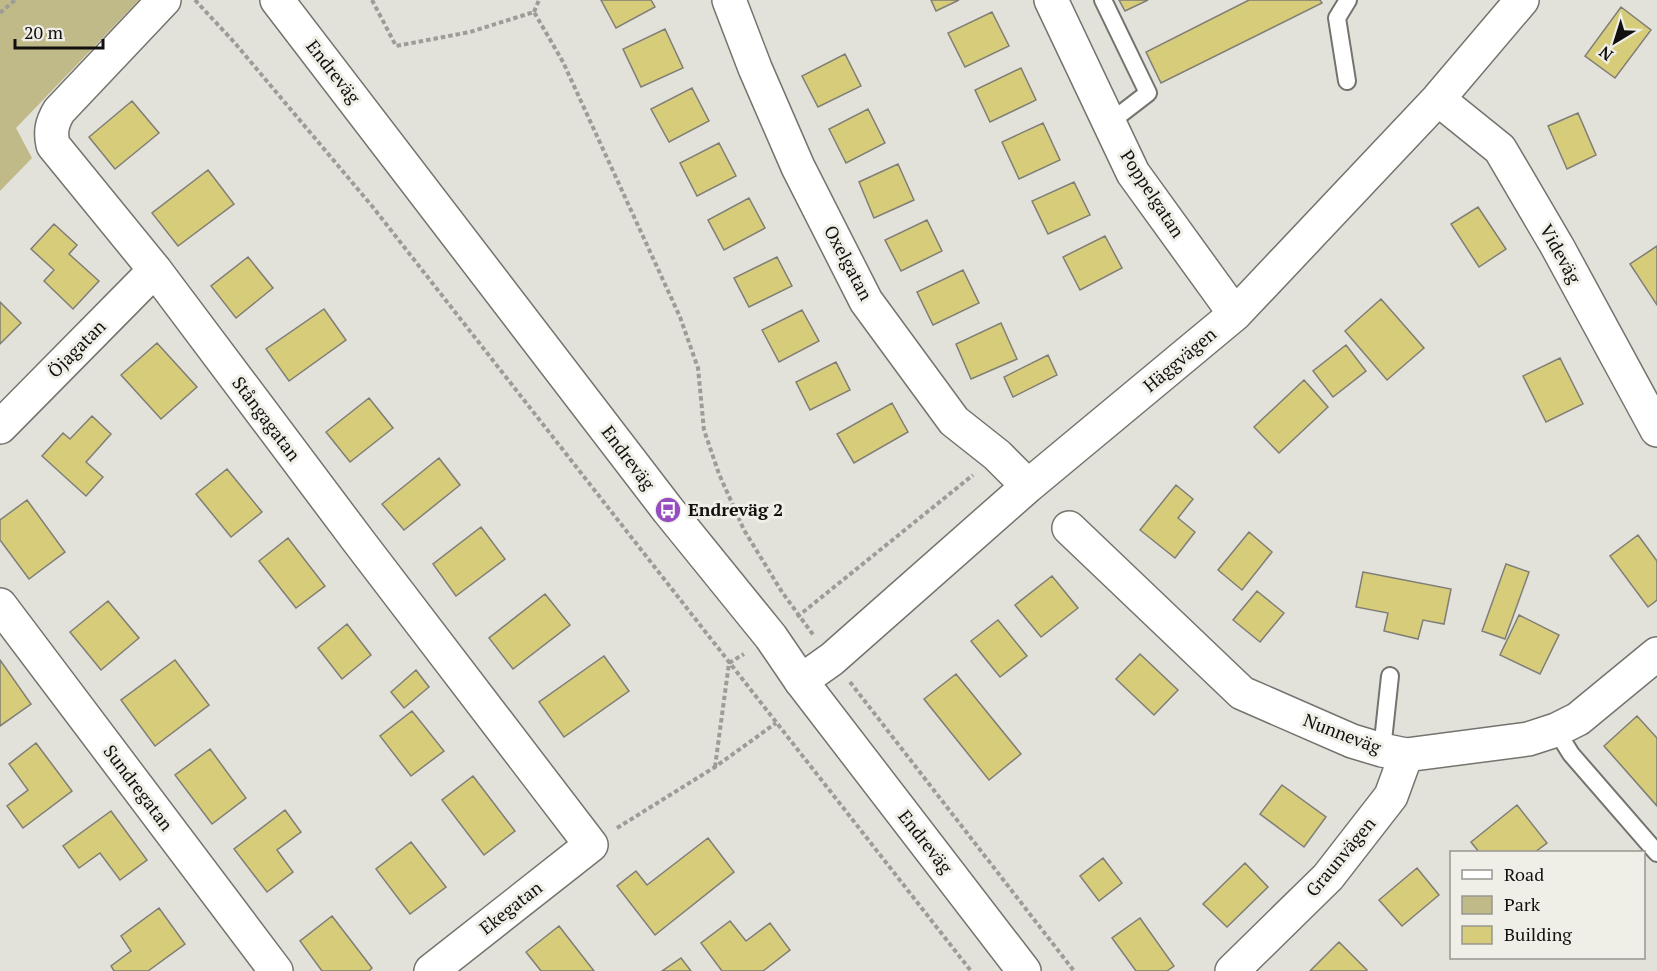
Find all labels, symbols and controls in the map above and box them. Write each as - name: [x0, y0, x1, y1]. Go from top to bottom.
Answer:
- scale bar: [15, 12, 104, 50]
- north arrow: [1585, 12, 1645, 72]
- text: 20 m: [24, 20, 64, 44]
- street label: Endreväg: [301, 35, 366, 109]
- text: N: [1594, 41, 1617, 66]
- street label: Poppelgatan: [1116, 145, 1190, 242]
- street label: Videväg: [1535, 220, 1587, 288]
- street label: Oxelgatan: [819, 221, 879, 304]
- street label: Öjagatan: [42, 314, 111, 382]
- street label: Häggvägen: [1138, 321, 1221, 397]
- street label: Stångagatan: [227, 371, 307, 466]
- street label: Endreväg: [597, 420, 661, 495]
- bus stop icon: Endreväg 2: [653, 495, 683, 525]
- place label: Endreväg 2: [688, 497, 783, 521]
- street label: Nunneväg: [1300, 707, 1385, 759]
- street label: Sundregatan: [99, 740, 179, 835]
- street label: Endreväg: [893, 805, 958, 879]
- street label: Graunvägen: [1300, 811, 1381, 901]
- legend: [1450, 851, 1645, 959]
- text: Road: [1504, 862, 1544, 886]
- street label: Ekegatan: [474, 875, 547, 939]
- text: Park: [1504, 892, 1541, 916]
- text: Building: [1504, 922, 1572, 946]

